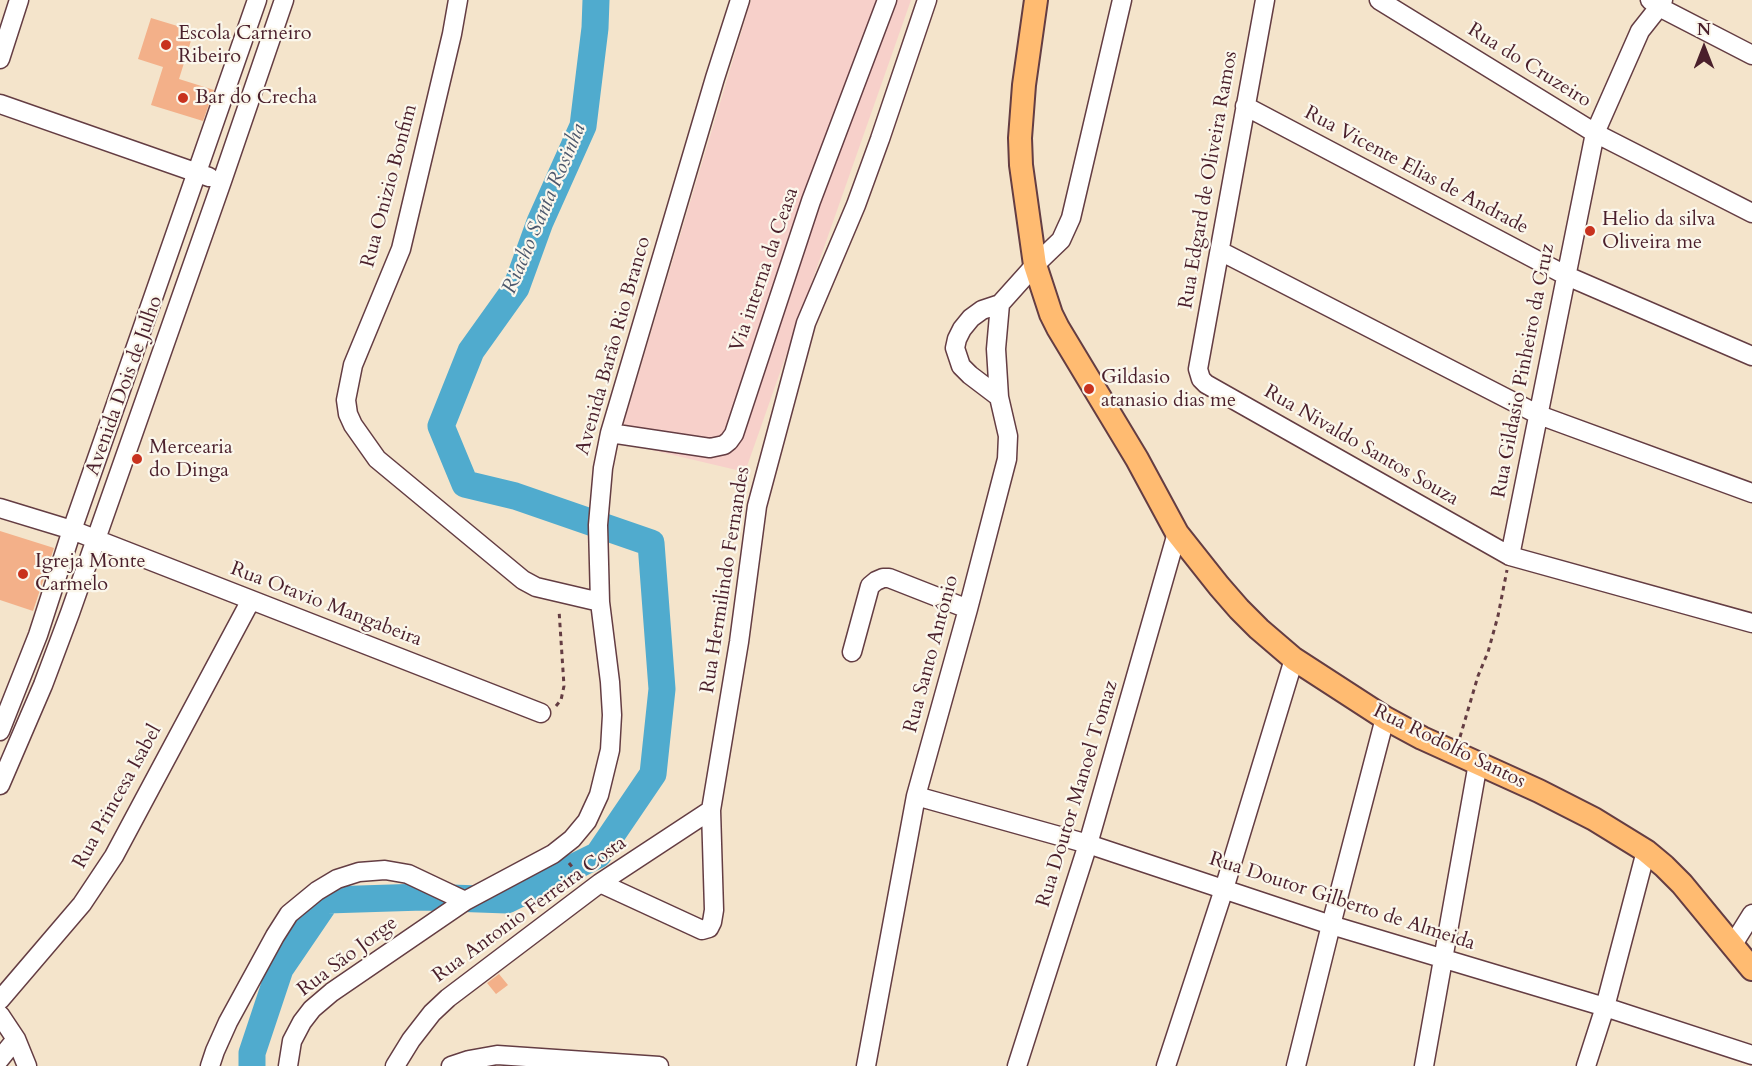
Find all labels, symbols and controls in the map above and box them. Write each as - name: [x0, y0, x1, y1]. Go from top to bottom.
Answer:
- street label: Rua do Cruzeiro: [1463, 18, 1595, 114]
- north arrow: [1674, 18, 1734, 78]
- text: N: [1697, 19, 1711, 41]
- place label: Escola Carneiro Ribeiro: [178, 22, 311, 69]
- marker: Escola Carneiro Ribeiro: [159, 38, 173, 52]
- street label: Rua Edgard de Oliveira Ramos: [1175, 49, 1243, 311]
- place label: Bar do Crecha: [195, 86, 317, 110]
- marker: Bar do Crecha: [176, 91, 190, 105]
- street label: Rua Onizio Bonfim: [357, 102, 423, 270]
- street label: Rua Vicente Elias de Andrade: [1300, 102, 1532, 240]
- water label: Riacho Santa Rosinha: [498, 120, 592, 298]
- street label: Via interna da Ceasa: [726, 185, 804, 355]
- place label: Helio da silva Oliveira me: [1602, 208, 1716, 255]
- marker: Helio da silva Oliveira me: [1583, 224, 1597, 238]
- street label: Avenida Barão Rio Branco: [571, 234, 657, 458]
- street label: Rua Gildasio Pinheiro da Cruz: [1488, 242, 1560, 500]
- street label: Avenida Dois de Julho: [81, 293, 169, 479]
- place label: Gildasio atanasio dias me: [1101, 366, 1236, 413]
- street label: Rua Nivaldo Santos Souza: [1259, 380, 1463, 512]
- marker: Gildasio atanasio dias me: [1082, 382, 1096, 396]
- place label: Mercearia do Dinga: [149, 436, 233, 483]
- marker: Mercearia do Dinga: [130, 452, 144, 466]
- street label: Rua Hermilindo Fernandes: [696, 465, 756, 695]
- place label: Igreja Monte Carmelo: [35, 550, 145, 597]
- street label: Rua Otavio Mangabeira: [227, 557, 425, 653]
- marker: Igreja Monte Carmelo: [16, 567, 30, 581]
- street label: Rua Santo Antônio: [899, 573, 965, 735]
- street label: Rua Doutor Manoel Tomaz: [1032, 678, 1124, 910]
- street label: Rua Rodolfo Santos: [1369, 700, 1529, 794]
- street label: Rua Princesa Isabel: [68, 721, 168, 873]
- street label: Rua Antonio Ferreira Costa: [428, 832, 632, 988]
- street label: Rua Doutor Gilberto de Almeida: [1206, 848, 1478, 956]
- street label: Rua São Jorge: [293, 912, 403, 1002]

